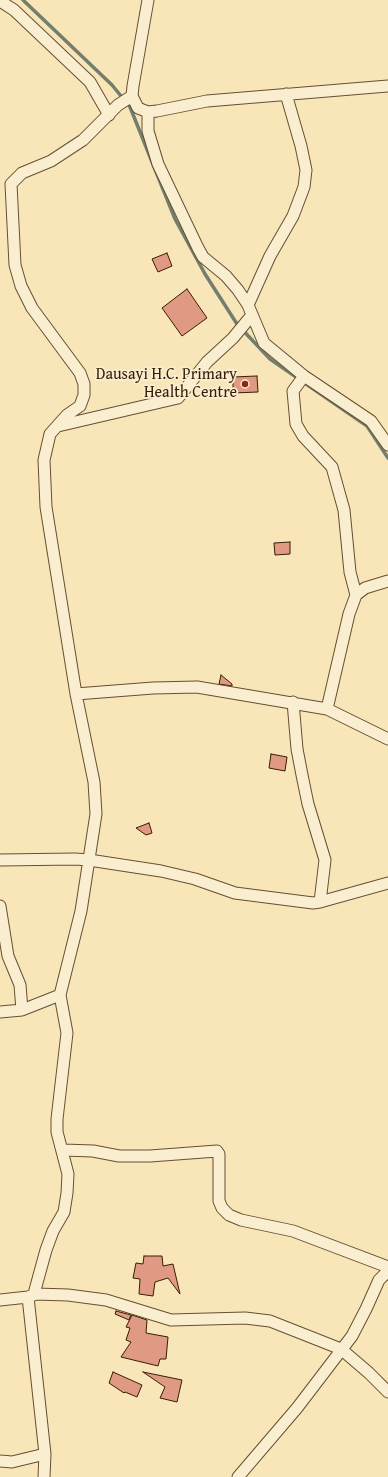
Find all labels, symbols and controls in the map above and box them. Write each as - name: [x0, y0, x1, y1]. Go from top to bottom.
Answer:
- place label: Dausayi H.C. Primary Health Centre: [96, 365, 237, 403]
- marker: Dausayi H.C. Primary Health Centre: [240, 379, 250, 389]

